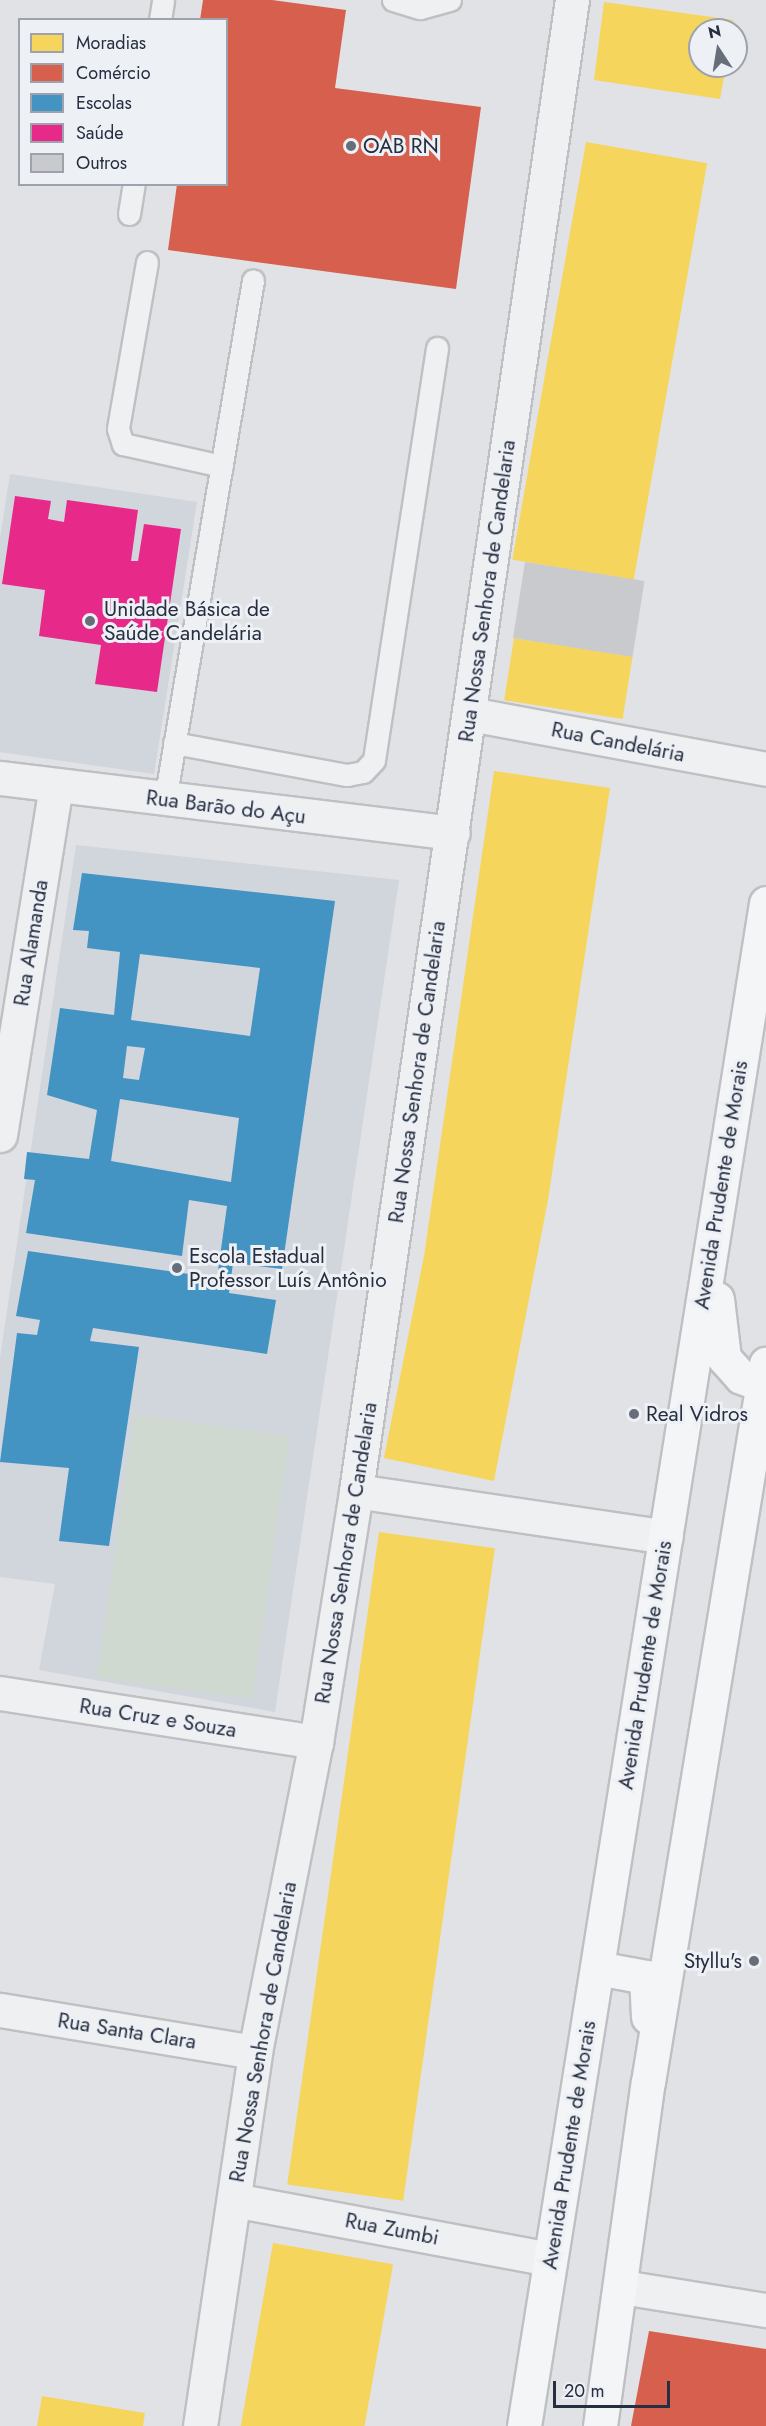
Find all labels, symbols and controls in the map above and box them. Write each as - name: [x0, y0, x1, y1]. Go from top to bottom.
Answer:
- legend: [18, 18, 228, 186]
- north arrow: [688, 18, 748, 78]
- text: N: [706, 19, 723, 44]
- text: Moradias: [76, 30, 146, 56]
- text: Comércio: [76, 60, 150, 86]
- text: Escolas: [76, 90, 132, 116]
- text: Saúde: [76, 120, 124, 146]
- place label: OAB RN: [363, 133, 439, 159]
- marker: OAB RN: [344, 139, 358, 153]
- text: Outros: [76, 150, 127, 176]
- street label: Rua Nossa Senhora de Candelaria: [453, 438, 521, 744]
- place label: Unidade Básica de Saúde Candelária: [104, 596, 270, 646]
- marker: Unidade Básica de Saúde Candelária: [81, 612, 99, 630]
- street label: Rua Candelária: [549, 717, 687, 767]
- street label: Rua Barão do Açu: [145, 785, 307, 829]
- street label: Rua Alamanda: [9, 878, 53, 1008]
- street label: Rua Nossa Senhora de Candelaria: [383, 919, 451, 1225]
- street label: Avenida Prudente de Morais: [689, 1059, 753, 1311]
- place label: Escola Estadual Professor Luís Antônio: [189, 1243, 387, 1293]
- marker: Escola Estadual Professor Luís Antônio: [170, 1261, 184, 1275]
- street label: Rua Nossa Senhora de Candelaria: [310, 1401, 382, 1705]
- place label: Real Vidros: [646, 1401, 748, 1427]
- marker: Real Vidros: [627, 1407, 641, 1421]
- street label: Avenida Prudente de Morais: [613, 1539, 677, 1791]
- street label: Rua Cruz e Souza: [78, 1693, 238, 1743]
- street label: Rua Nossa Senhora de Candelaria: [224, 1880, 302, 2184]
- place label: Styllu's: [684, 1948, 742, 1974]
- marker: Styllu's: [747, 1954, 761, 1968]
- street label: Rua Santa Clara: [56, 2008, 198, 2054]
- street label: Avenida Prudente de Morais: [537, 2019, 601, 2271]
- street label: Rua Zumbi: [343, 2208, 441, 2250]
- scale bar: [556, 2369, 673, 2407]
- text: 20 m: [564, 2378, 604, 2404]

